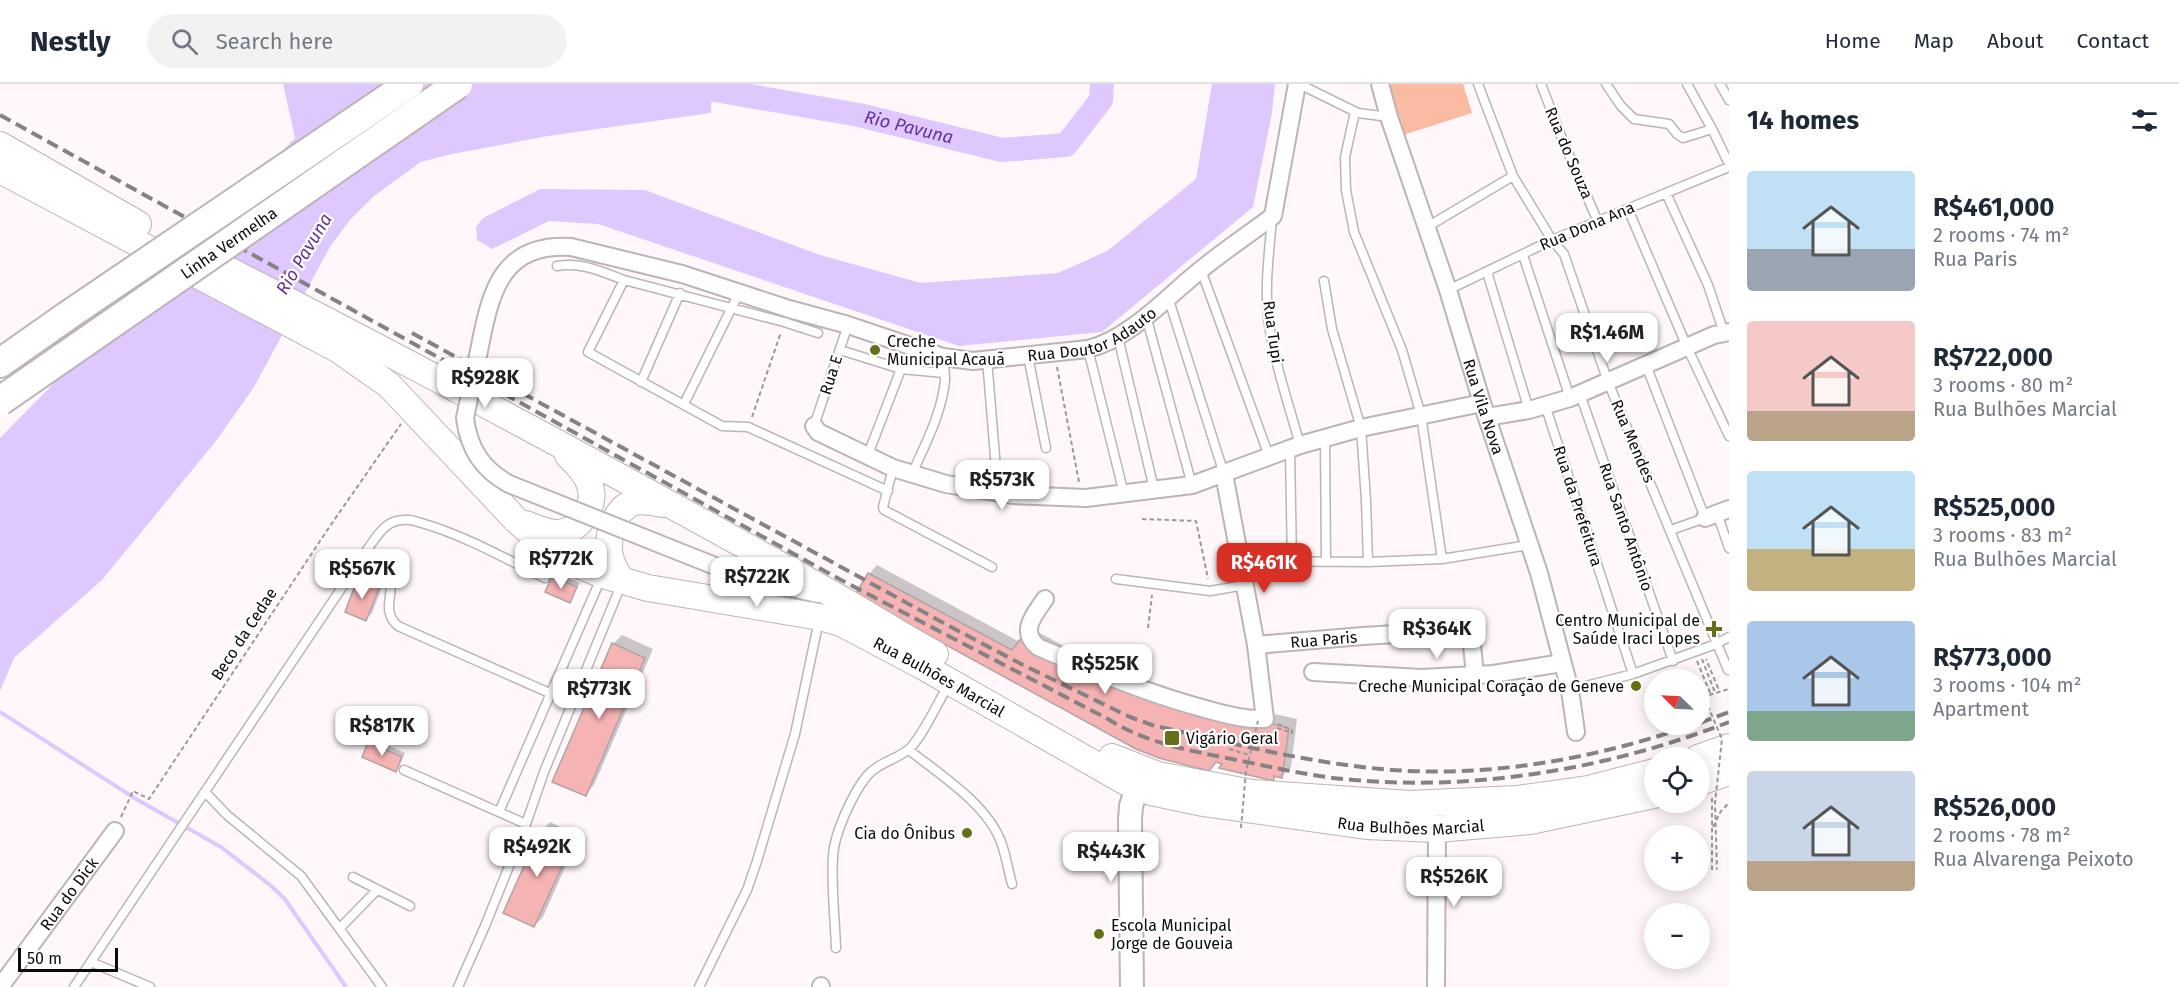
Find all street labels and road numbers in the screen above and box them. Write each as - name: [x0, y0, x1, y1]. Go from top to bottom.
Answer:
- street label: Rua do Souza: [1541, 104, 1597, 202]
- street label: Rua Dona Ana: [1537, 197, 1637, 255]
- street label: Linha Vermelha: [177, 203, 280, 283]
- street label: Rua Tupi: [1259, 300, 1287, 364]
- street label: Rua Doutor Adauto: [1027, 303, 1160, 365]
- street label: Rua E: [816, 353, 846, 397]
- street label: Rua Vila Nova: [1460, 356, 1508, 457]
- street label: Rua Mendes: [1607, 397, 1659, 485]
- street label: Rua da Prefeitura: [1550, 443, 1606, 569]
- street label: Rua Santo Antônio: [1595, 460, 1657, 594]
- street label: Beco da Cedae: [207, 584, 281, 684]
- street label: Rua Paris: [1289, 627, 1358, 652]
- street label: Rua Bulhões Marcial: [870, 633, 1009, 721]
- street label: Rua Bulhões Marcial: [1336, 813, 1485, 839]
- street label: Rua do Dick: [36, 853, 102, 934]

